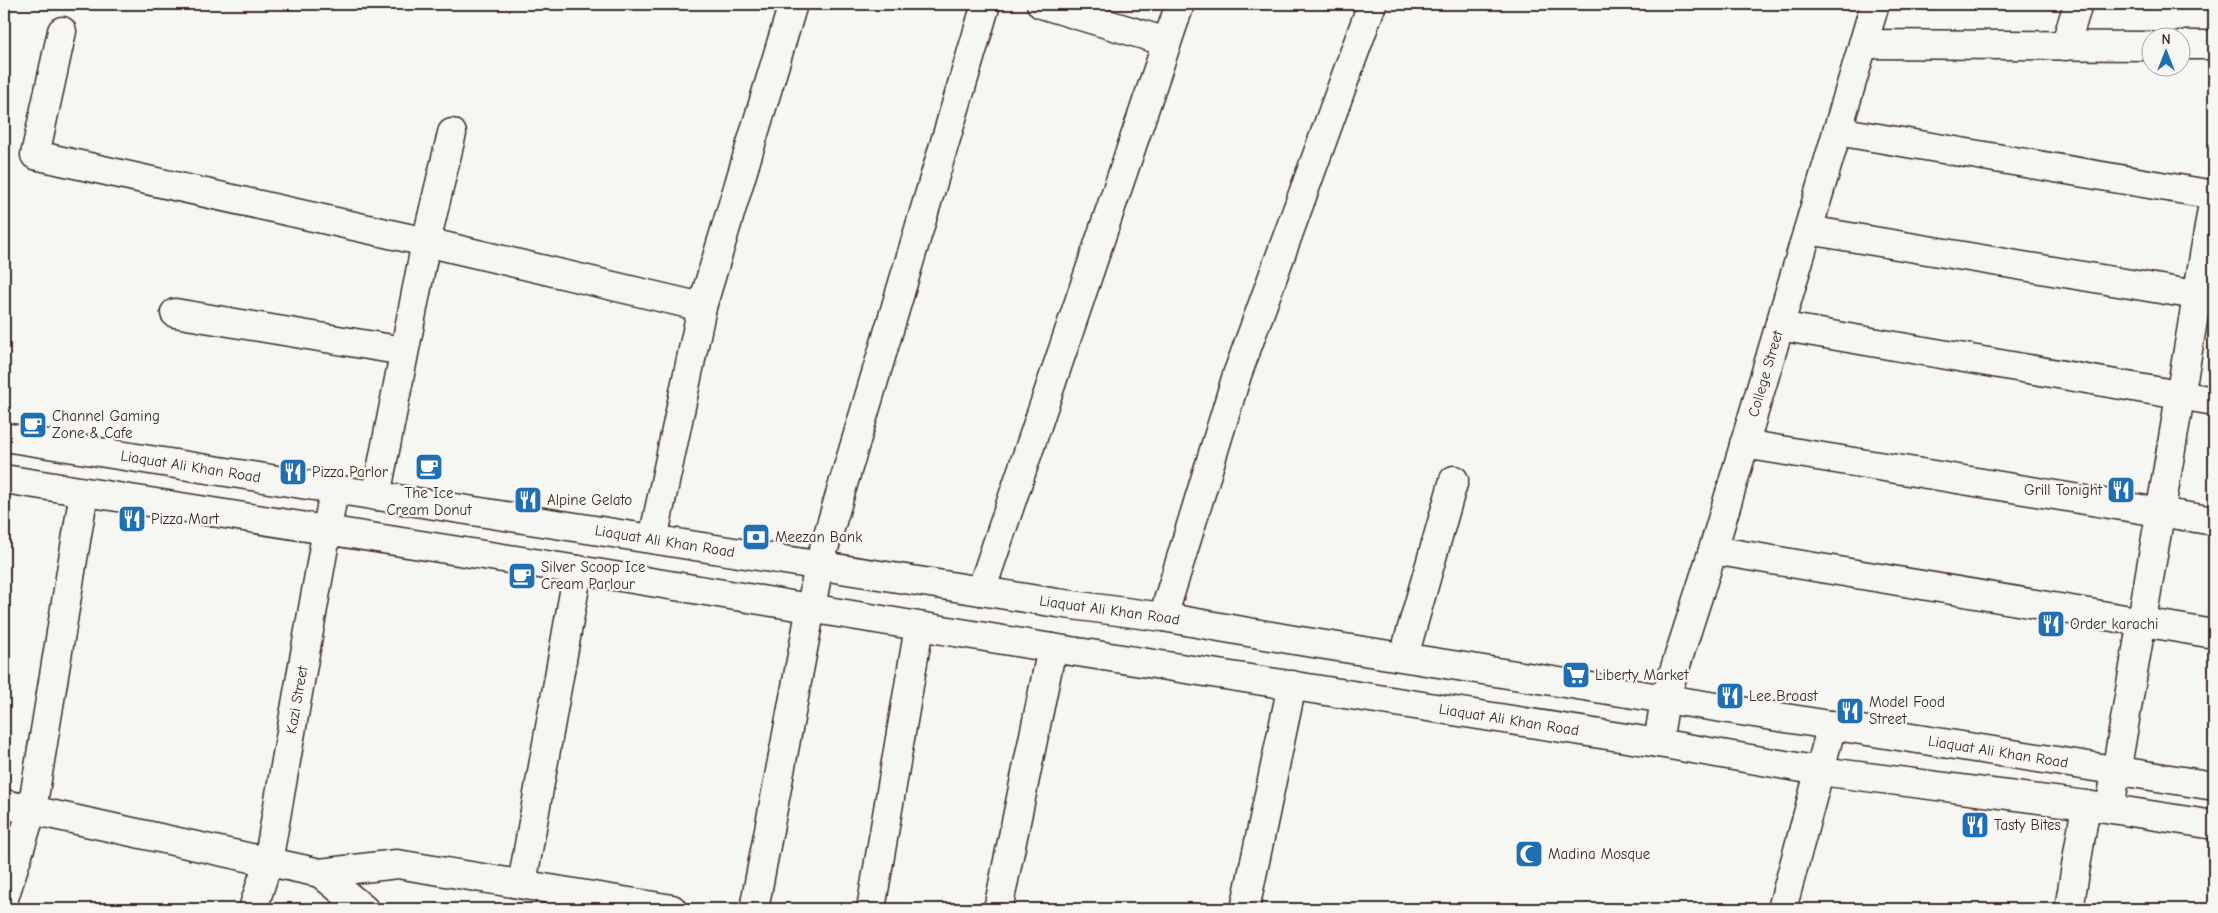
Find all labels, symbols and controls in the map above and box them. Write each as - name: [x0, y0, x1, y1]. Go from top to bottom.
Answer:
- north arrow: [2140, 28, 2190, 78]
- text: N: [2161, 31, 2171, 48]
- street label: College Street: [1744, 328, 1787, 419]
- place label: Channel Gaming Zone & Cafe: [52, 407, 160, 442]
- cafe icon: Channel Gaming Zone & Cafe: [18, 410, 48, 440]
- street label: Liaquat Ali Khan Road: [119, 447, 262, 486]
- cafe icon: The Ice Cream Donut: [414, 452, 444, 482]
- restaurant icon: Pizza Parlor: [278, 457, 308, 487]
- place label: Pizza Parlor: [312, 463, 388, 481]
- restaurant icon: Grill Tonight: [2106, 475, 2136, 505]
- place label: Grill Tonight: [2024, 481, 2103, 499]
- place label: The Ice Cream Donut: [386, 484, 472, 519]
- restaurant icon: Alpine Gelato: [513, 485, 543, 515]
- place label: Alpine Gelato: [547, 491, 632, 509]
- restaurant icon: Pizza Mart: [117, 504, 147, 534]
- place label: Pizza Mart: [151, 510, 219, 528]
- street label: Liaquat Ali Khan Road: [594, 521, 736, 561]
- bank icon: Meezan Bank: [741, 522, 771, 552]
- place label: Meezan Bank: [775, 528, 863, 546]
- place label: Silver Scoop Ice Cream Parlour: [541, 558, 646, 593]
- cafe icon: Silver Scoop Ice Cream Parlour: [507, 561, 537, 591]
- street label: Liaquat Ali Khan Road: [1038, 591, 1181, 629]
- restaurant icon: Order karachi: [2036, 609, 2066, 639]
- place label: Order karachi: [2070, 615, 2158, 633]
- supermarket icon: Liberty Market: [1561, 660, 1591, 690]
- street label: Kazi Street: [282, 664, 312, 735]
- place label: Liberty Market: [1595, 666, 1689, 684]
- restaurant icon: Lee Broast: [1715, 681, 1745, 711]
- place label: Lee Broast: [1749, 687, 1818, 705]
- place label: Model Food Street: [1869, 693, 1945, 728]
- restaurant icon: Model Food Street: [1835, 696, 1865, 726]
- street label: Liaquat Ali Khan Road: [1438, 700, 1580, 739]
- street label: Liaquat Ali Khan Road: [1927, 732, 2070, 772]
- restaurant icon: Tasty Bites: [1960, 810, 1990, 840]
- place label: Tasty Bites: [1994, 816, 2061, 834]
- mosque icon: Madina Mosque: [1514, 839, 1544, 869]
- place label: Madina Mosque: [1548, 845, 1651, 863]

